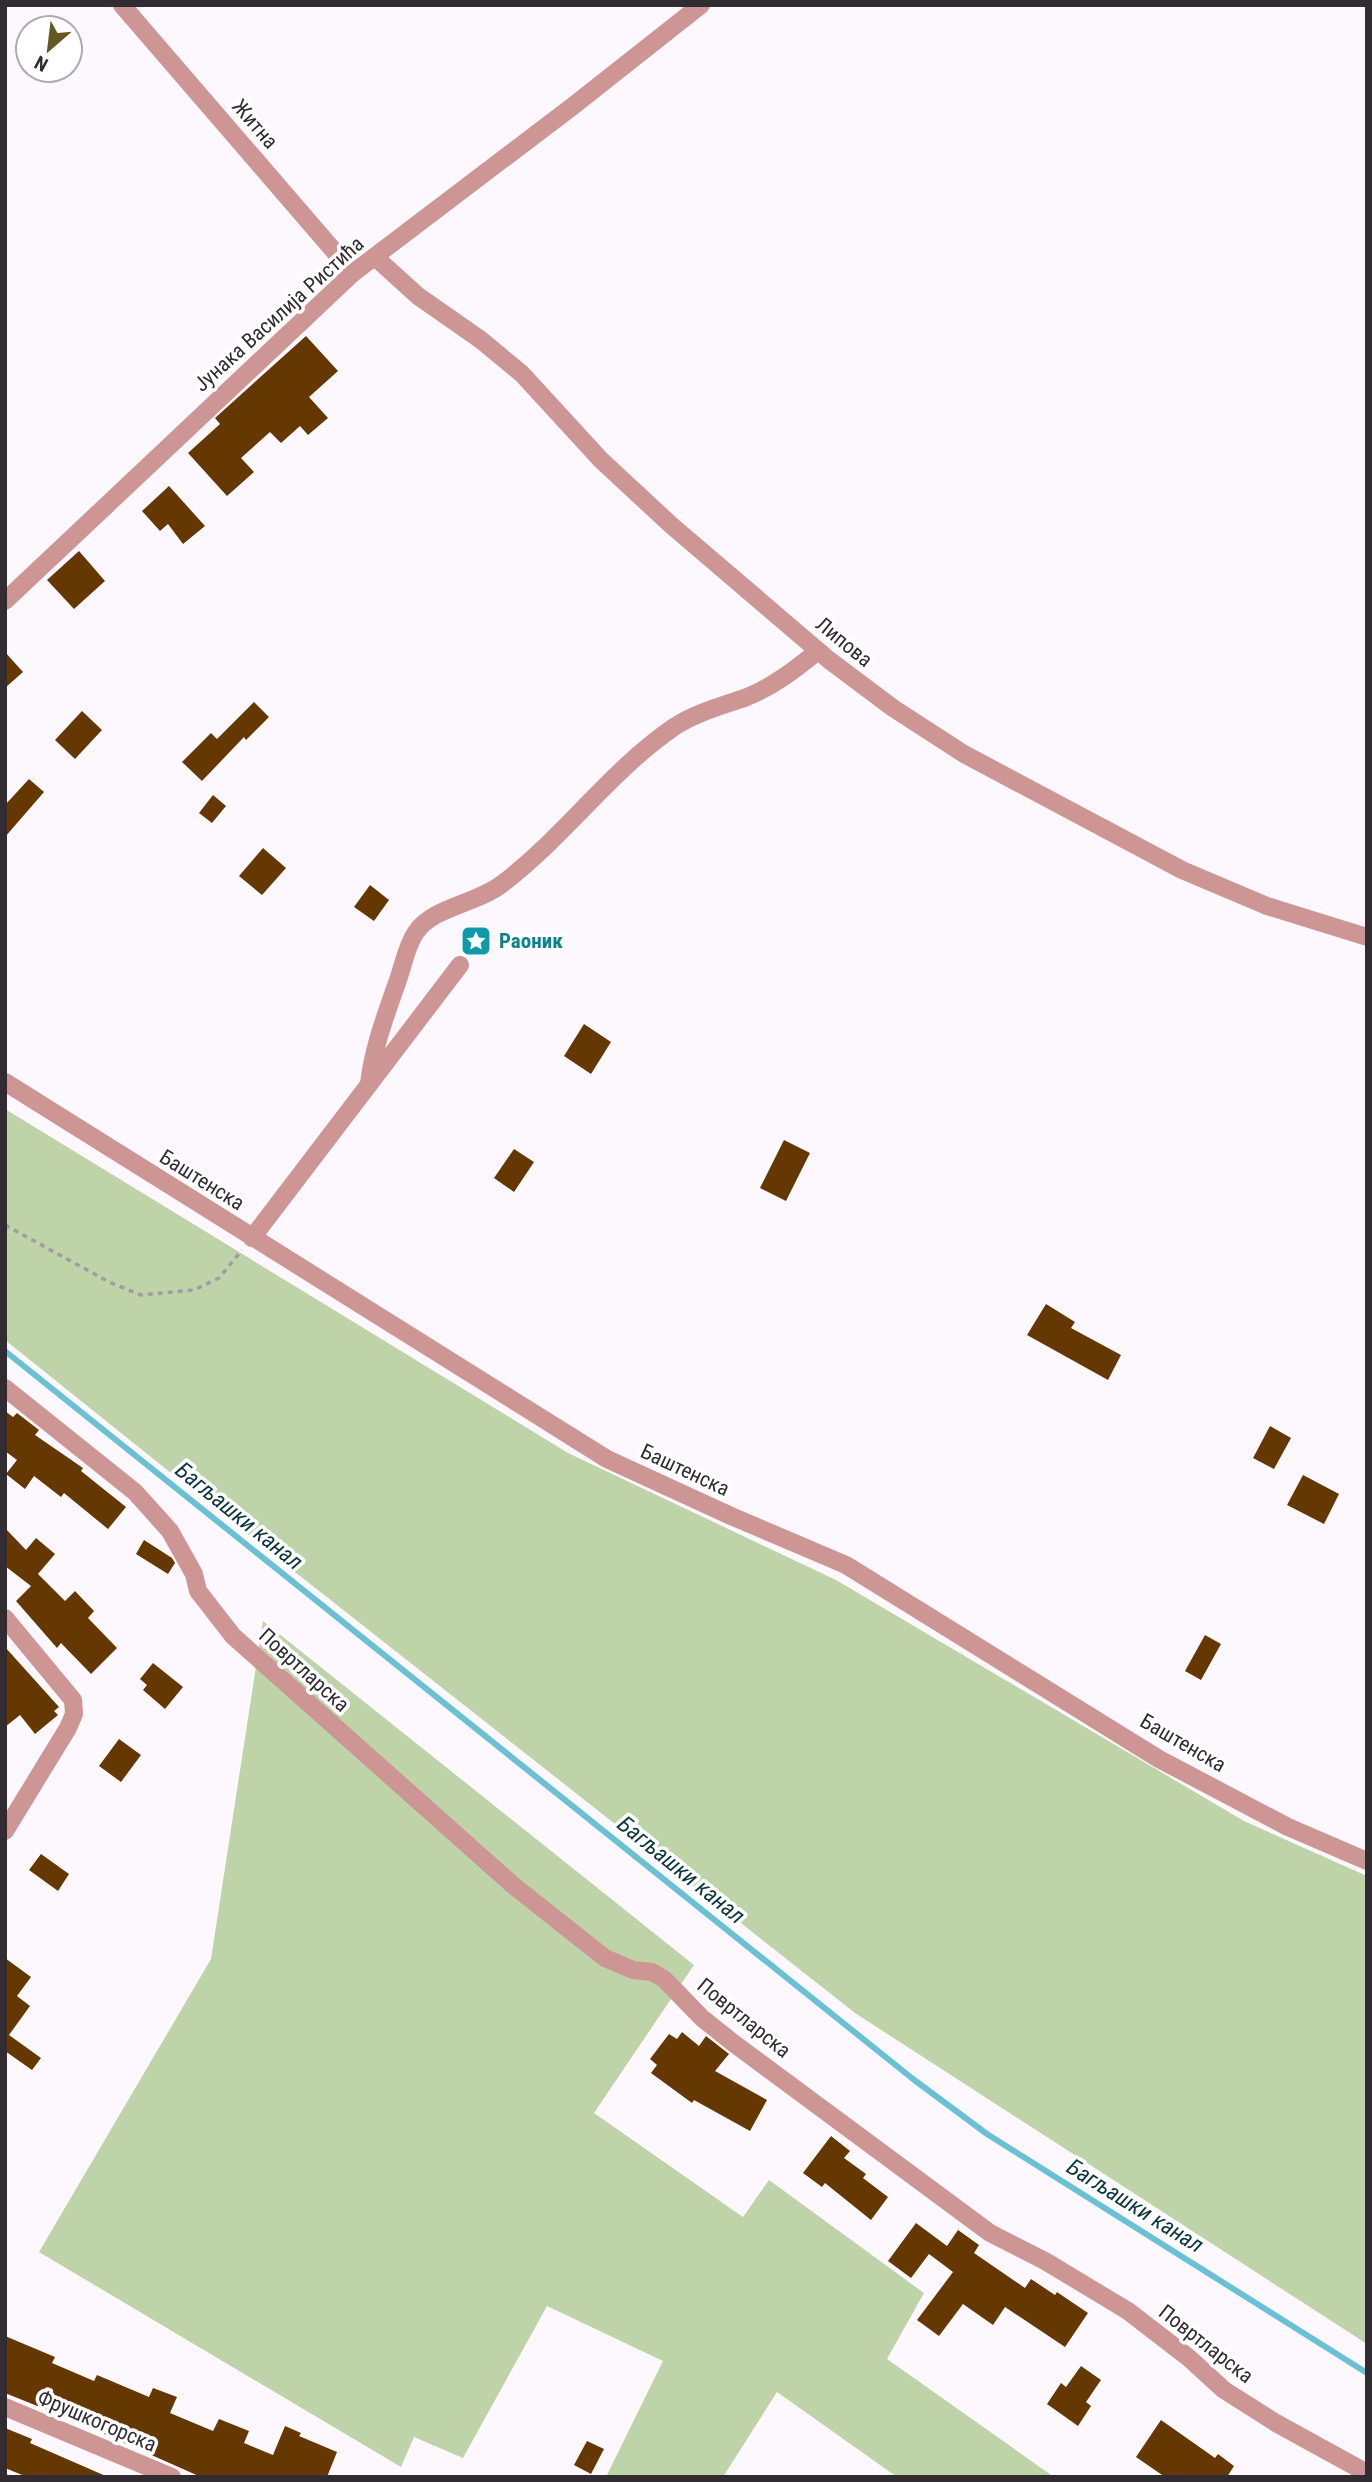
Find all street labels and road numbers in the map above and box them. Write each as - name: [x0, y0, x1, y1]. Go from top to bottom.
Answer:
- street label: Житна: [227, 95, 283, 153]
- street label: Јунака Василија Ристића: [189, 232, 369, 396]
- street label: Липова: [811, 612, 877, 672]
- street label: Баштенска: [155, 1145, 249, 1215]
- street label: Баштенска: [637, 1439, 733, 1501]
- street label: Повртларска: [254, 1623, 354, 1717]
- street label: Баштенска: [1136, 1709, 1230, 1777]
- street label: Повртларска: [693, 1973, 795, 2063]
- street label: Повртларска: [1154, 2300, 1258, 2388]
- street label: Фрушкогорска: [34, 2385, 160, 2457]

